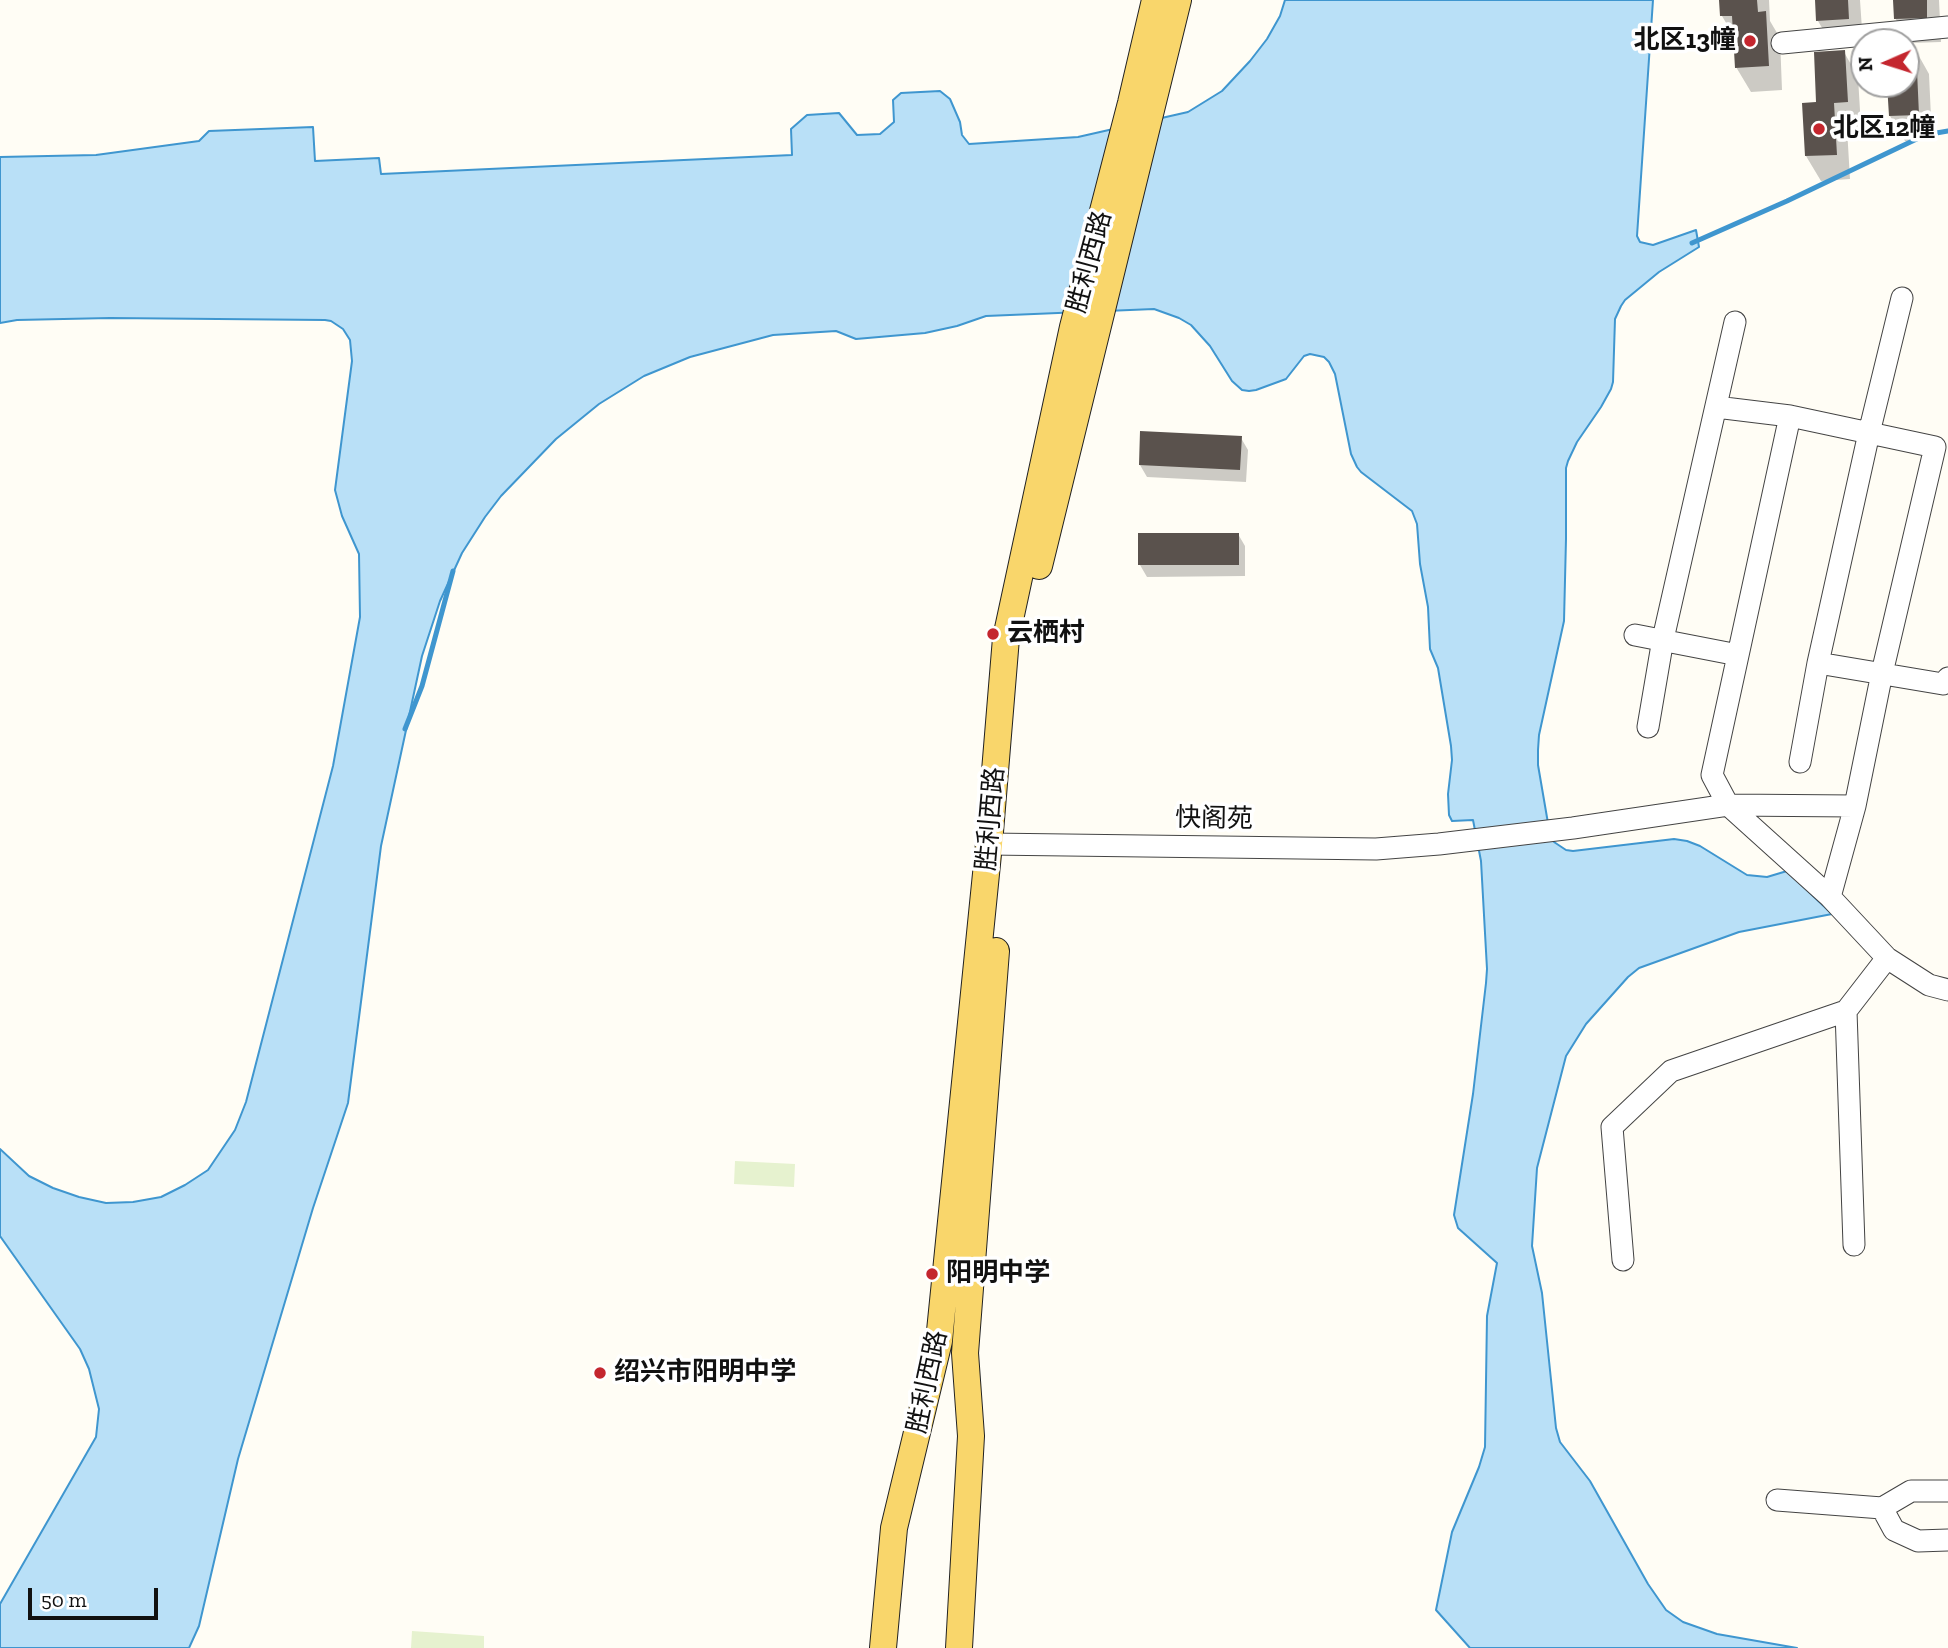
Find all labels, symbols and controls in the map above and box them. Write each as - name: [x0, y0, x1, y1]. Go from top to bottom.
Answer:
- place label: 北区13幢: [1634, 25, 1736, 57]
- north arrow: [1850, 28, 1920, 98]
- marker: 北区13幢: [1742, 33, 1758, 49]
- text: N: [1854, 56, 1877, 72]
- place label: 北区12幢: [1833, 113, 1935, 145]
- marker: 北区12幢: [1811, 121, 1827, 137]
- street label: 胜利西路: [1061, 208, 1119, 316]
- place label: 云栖村: [1007, 618, 1085, 650]
- marker: 云栖村: [985, 626, 1001, 642]
- street label: 胜利西路: [971, 766, 1011, 872]
- street label: 快阁苑: [1175, 803, 1253, 835]
- place label: 阳明中学: [946, 1258, 1050, 1290]
- marker: 阳明中学: [924, 1266, 940, 1282]
- street label: 胜利西路: [902, 1328, 954, 1436]
- place label: 绍兴市阳明中学: [614, 1357, 796, 1389]
- marker: 绍兴市阳明中学: [592, 1365, 608, 1381]
- scale bar: [32, 1574, 161, 1618]
- text: 50 m: [41, 1587, 87, 1612]

